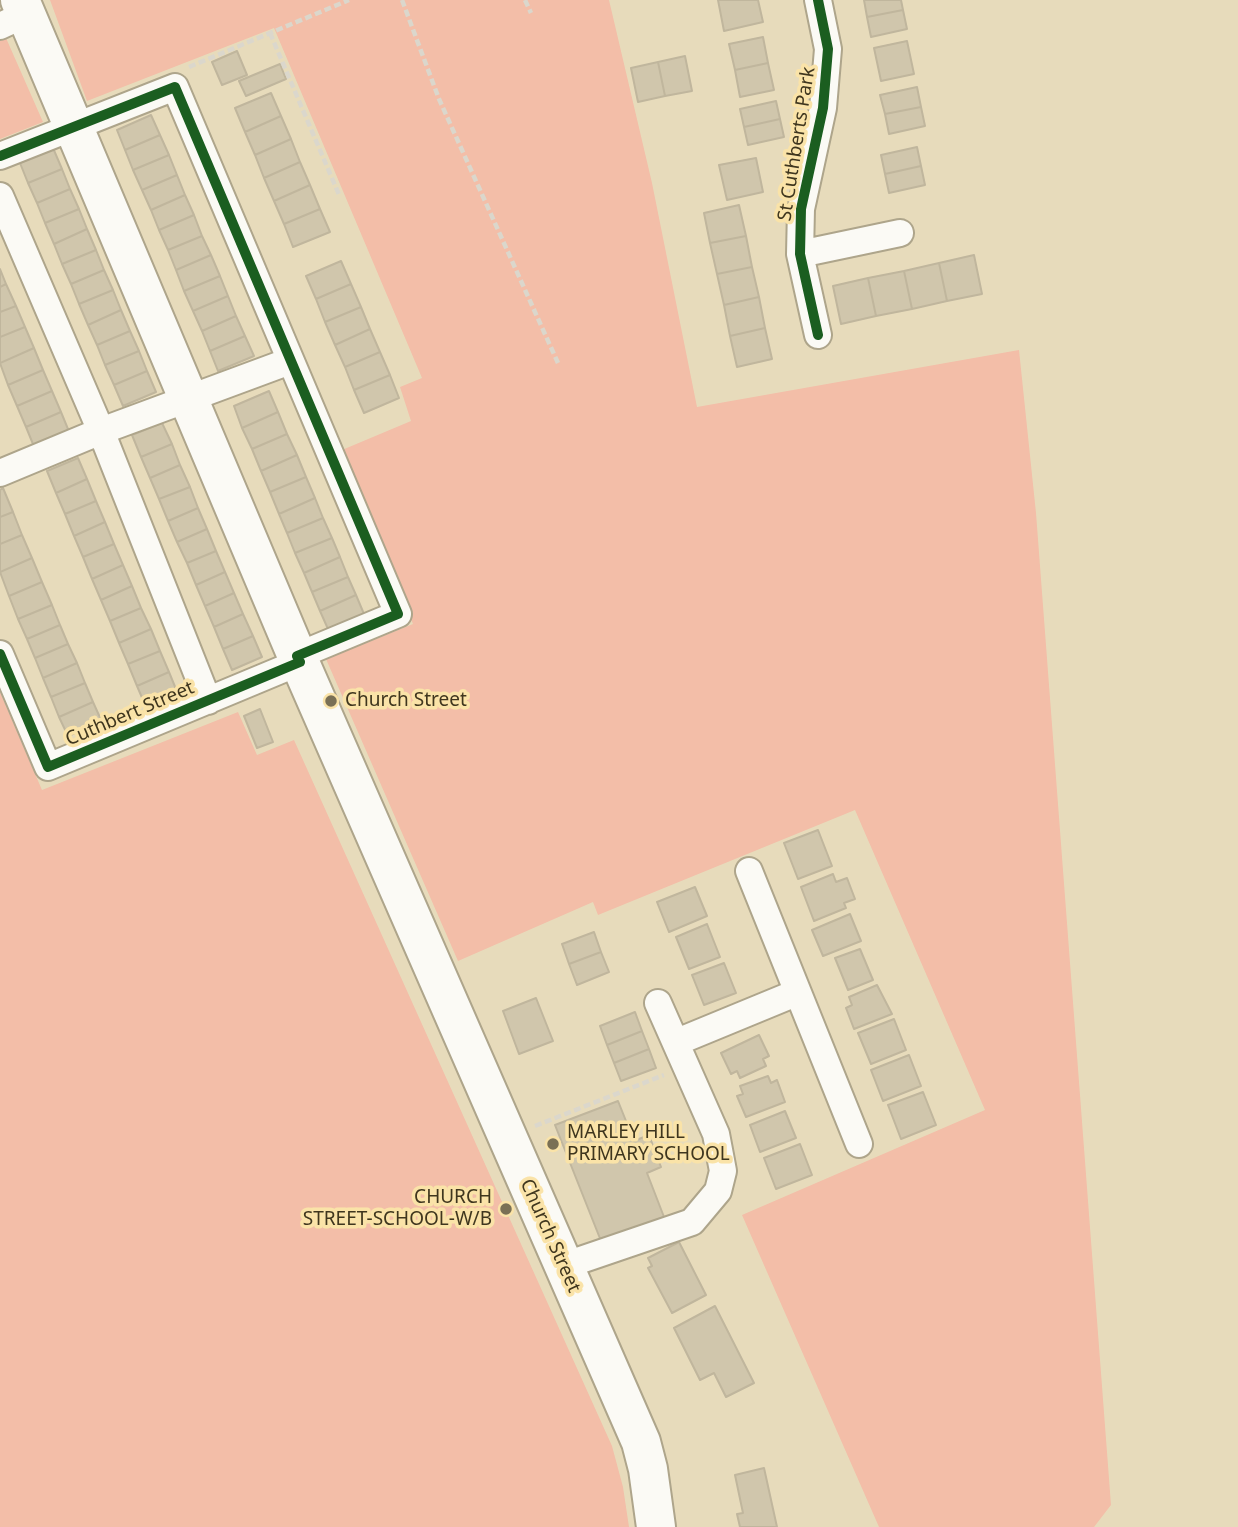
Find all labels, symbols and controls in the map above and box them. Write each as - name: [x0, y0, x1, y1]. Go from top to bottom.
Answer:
- street label: St Cuthberts Park: [774, 65, 820, 223]
- street label: Cuthbert Street: [62, 677, 198, 751]
- place label: Church Street: [345, 690, 467, 712]
- marker: Church Street: [323, 693, 339, 709]
- place label: MARLEY HILL PRIMARY SCHOOL: [567, 1122, 730, 1166]
- marker: MARLEY HILL PRIMARY SCHOOL: [545, 1136, 561, 1152]
- street label: Church Street: [515, 1176, 585, 1296]
- place label: CHURCH STREET-SCHOOL-W/B: [303, 1187, 492, 1231]
- marker: CHURCH STREET-SCHOOL-W/B: [498, 1201, 514, 1217]

